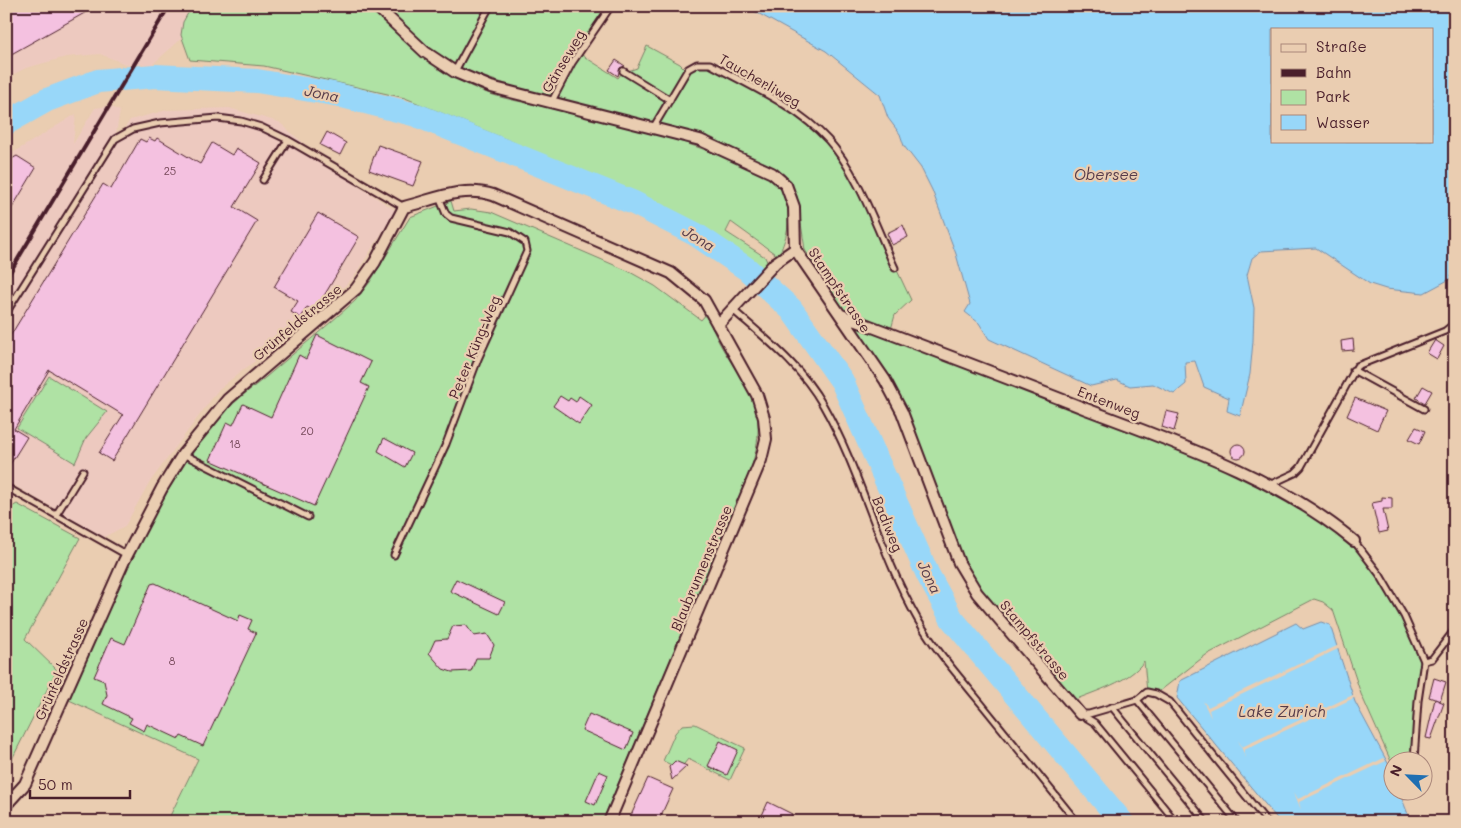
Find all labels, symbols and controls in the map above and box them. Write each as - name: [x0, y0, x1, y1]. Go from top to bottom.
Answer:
- street label: Gänseweg: [537, 26, 589, 96]
- legend: [1271, 28, 1434, 142]
- text: Straße: [1316, 36, 1367, 56]
- street label: Taucherliweg: [716, 49, 804, 111]
- text: Bahn: [1316, 62, 1351, 82]
- water label: Jona: [303, 80, 341, 106]
- text: Park: [1316, 86, 1350, 106]
- text: Wasser: [1316, 112, 1370, 132]
- house number: 25: [164, 163, 176, 178]
- water label: Obersee: [1074, 164, 1138, 184]
- water label: Jona: [679, 220, 719, 256]
- street label: Stampfstrasse: [804, 244, 876, 336]
- street label: Grünfeldstrasse: [249, 279, 345, 365]
- street label: Peter Küng-Weg: [444, 292, 504, 402]
- street label: Entenweg: [1075, 381, 1143, 423]
- house number: 20: [301, 423, 314, 438]
- house number: 18: [229, 436, 241, 451]
- street label: Badiweg: [868, 493, 908, 555]
- street label: Blaubrunnenstrasse: [666, 502, 736, 634]
- water label: Jona: [913, 557, 947, 597]
- street label: Stampfstrasse: [996, 596, 1074, 684]
- street label: Grünfeldstrasse: [30, 615, 92, 723]
- house number: 8: [169, 653, 176, 668]
- water label: Lake Zurich: [1239, 701, 1326, 721]
- north arrow: [1384, 750, 1434, 800]
- text: N: [1385, 762, 1407, 779]
- scale bar: [30, 768, 130, 800]
- text: 50 m: [38, 774, 73, 794]

